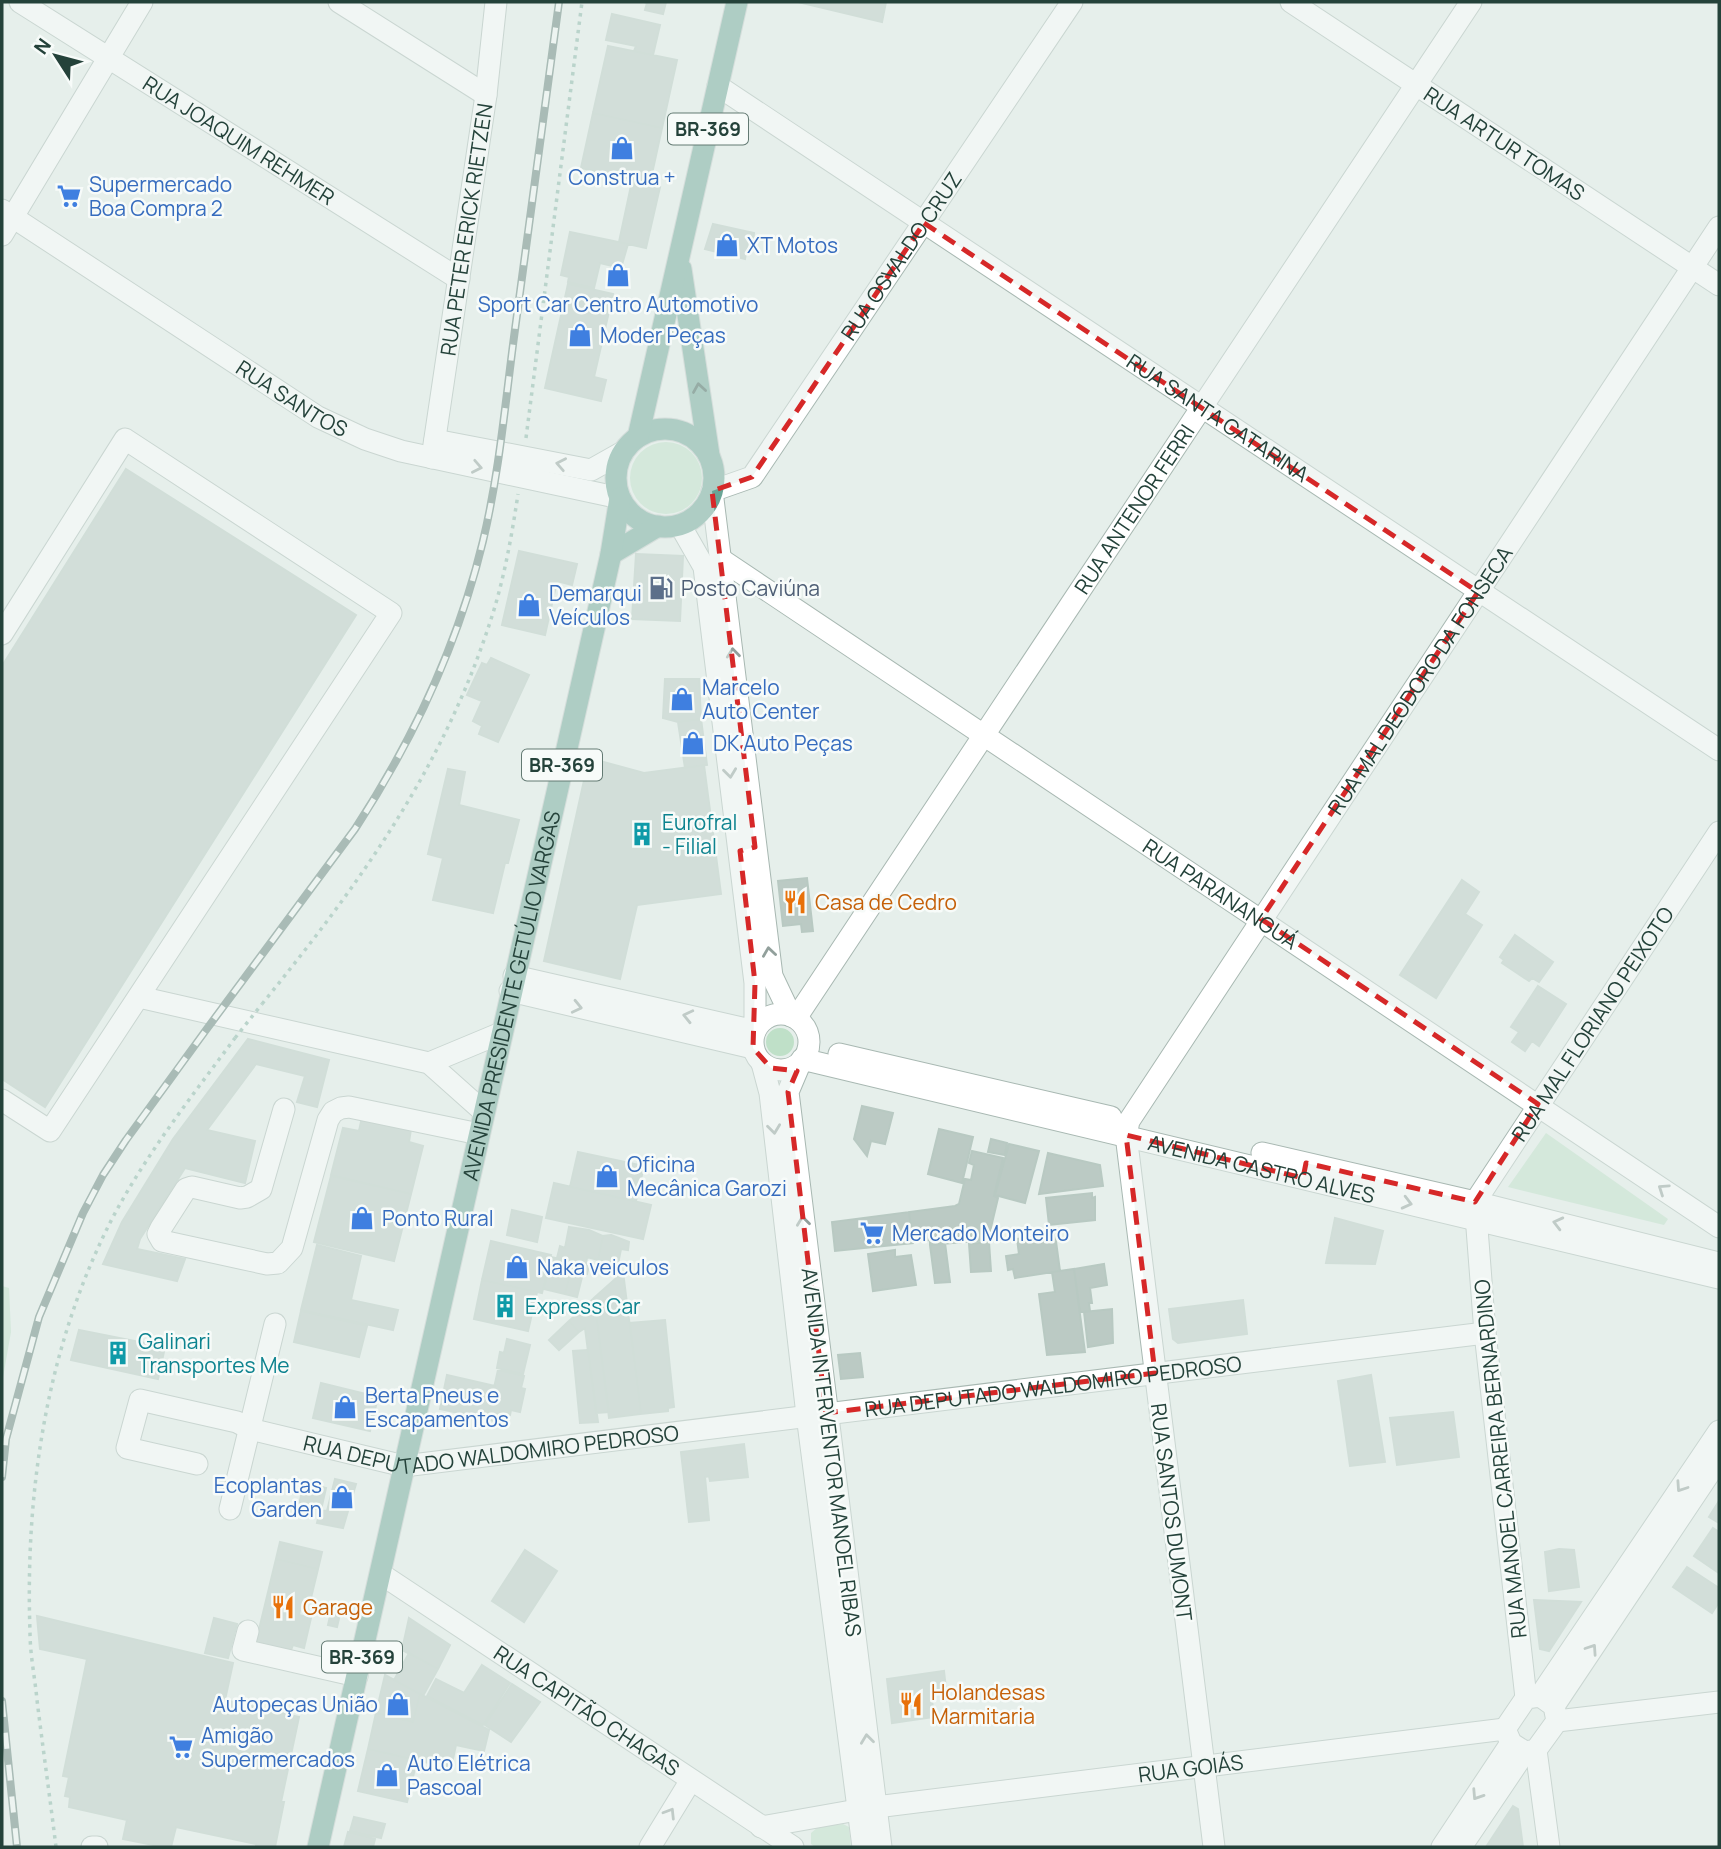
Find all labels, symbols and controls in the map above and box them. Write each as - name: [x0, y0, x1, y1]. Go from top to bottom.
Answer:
- north arrow: [21, 21, 91, 91]
- text: N: [28, 33, 57, 59]
- street label: RUA JOAQUIM REHMER: [138, 69, 340, 211]
- street label: RUA ARTUR TOMAS: [1419, 80, 1590, 207]
- street label: RUA PETER ERICK RIETZEN: [433, 101, 499, 358]
- road number: BR-369: [668, 113, 748, 144]
- shop icon: Construa +: [608, 134, 636, 162]
- place label: Construa +: [568, 163, 676, 191]
- street label: RUA OSVALDO CRUZ: [834, 166, 968, 346]
- place label: Supermercado Boa Compra 2: [89, 170, 232, 222]
- supermarket icon: Supermercado Boa Compra 2: [55, 182, 83, 210]
- shop icon: XT Motos: [713, 231, 741, 259]
- place label: XT Motos: [747, 231, 838, 259]
- shop icon: Sport Car Centro Automotivo: [604, 261, 632, 289]
- place label: Sport Car Centro Automotivo: [478, 290, 758, 318]
- shop icon: Moder Peças: [566, 321, 594, 349]
- place label: Moder Peças: [600, 321, 726, 349]
- street label: RUA SANTA CATARINA: [1121, 347, 1315, 488]
- street label: RUA SANTOS: [231, 353, 352, 443]
- one-way arrow: [692, 382, 707, 394]
- street label: RUA ANTENOR FERRI: [1068, 419, 1201, 599]
- one-way arrow: [555, 458, 567, 473]
- one-way arrow: [471, 459, 483, 474]
- street label: RUA MAL DEODORO DA FONSECA: [1321, 540, 1519, 820]
- fuel station icon: Posto Caviúna: [647, 574, 675, 602]
- place label: Posto Caviúna: [681, 574, 820, 602]
- place label: Demarqui Veículos: [549, 579, 642, 631]
- shop icon: Demarqui Veículos: [515, 591, 543, 619]
- one-way arrow: [725, 647, 740, 659]
- place label: Marcelo Auto Center: [702, 673, 820, 725]
- shop icon: Marcelo Auto Center: [668, 685, 696, 713]
- shop icon: DK Auto Peças: [679, 729, 707, 757]
- place label: DK Auto Peças: [713, 729, 853, 757]
- road number: BR-369: [522, 750, 602, 780]
- one-way arrow: [722, 767, 737, 779]
- street label: AVENIDA PRESIDENTE GETÚLIO VARGAS: [455, 808, 566, 1183]
- place label: Eurofral - Filial: [662, 808, 737, 860]
- building icon: Eurofral - Filial: [628, 820, 656, 848]
- street label: RUA PARANANGUÁ: [1138, 832, 1304, 955]
- restaurant icon: Casa de Cedro: [781, 888, 809, 916]
- place label: Casa de Cedro: [815, 888, 957, 916]
- street label: RUA MAL FLORIANO PEIXOTO: [1505, 901, 1680, 1147]
- one-way arrow: [761, 946, 776, 958]
- one-way arrow: [571, 998, 583, 1013]
- one-way arrow: [682, 1010, 694, 1024]
- one-way arrow: [767, 1124, 782, 1135]
- street label: AVENIDA CASTRO ALVES: [1145, 1128, 1378, 1209]
- place label: Oficina Mecânica Garozi: [627, 1150, 787, 1202]
- shop icon: Oficina Mecânica Garozi: [593, 1162, 621, 1190]
- one-way arrow: [1658, 1185, 1671, 1197]
- one-way arrow: [1401, 1195, 1413, 1209]
- shop icon: Ponto Rural: [348, 1204, 376, 1232]
- place label: Ponto Rural: [382, 1204, 494, 1232]
- one-way arrow: [796, 1215, 811, 1227]
- one-way arrow: [1552, 1217, 1564, 1231]
- supermarket icon: Mercado Monteiro: [858, 1219, 886, 1247]
- place label: Mercado Monteiro: [892, 1219, 1069, 1247]
- shop icon: Naka veiculos: [503, 1253, 531, 1281]
- place label: Naka veiculos: [537, 1253, 669, 1281]
- street label: AVENIDA INTERVENTOR MANOEL RIBAS: [795, 1266, 869, 1638]
- street label: RUA MANOEL CARREIRA BERNARDINO: [1467, 1278, 1533, 1640]
- building icon: Express Car: [491, 1292, 519, 1320]
- place label: Express Car: [525, 1292, 641, 1320]
- place label: Galinari Transportes Me: [138, 1327, 290, 1379]
- building icon: Galinari Transportes Me: [104, 1339, 132, 1367]
- street label: RUA DEPUTADO WALDOMIRO PEDROSO: [863, 1349, 1243, 1423]
- place label: Berta Pneus e Escapamentos: [365, 1381, 509, 1433]
- shop icon: Berta Pneus e Escapamentos: [331, 1393, 359, 1421]
- street label: RUA SANTOS DUMONT: [1145, 1402, 1199, 1623]
- street label: RUA DEPUTADO WALDOMIRO PEDROSO: [301, 1418, 680, 1480]
- place label: Ecoplantas Garden: [214, 1471, 322, 1523]
- one-way arrow: [1676, 1480, 1689, 1493]
- shop icon: Ecoplantas Garden: [328, 1483, 356, 1511]
- restaurant icon: Garage: [269, 1593, 297, 1621]
- place label: Garage: [303, 1593, 373, 1621]
- street label: RUA CAPITÃO CHAGAS: [489, 1639, 685, 1782]
- road number: BR-369: [322, 1642, 402, 1672]
- one-way arrow: [1584, 1644, 1597, 1657]
- place label: Holandesas Marmitaria: [931, 1678, 1045, 1730]
- place label: Autopeças União: [212, 1690, 378, 1718]
- shop icon: Autopeças União: [384, 1690, 412, 1718]
- restaurant icon: Holandesas Marmitaria: [897, 1690, 925, 1718]
- place label: Amigão Supermercados: [201, 1721, 355, 1773]
- supermarket icon: Amigão Supermercados: [167, 1733, 195, 1761]
- one-way arrow: [860, 1733, 875, 1745]
- street label: RUA GOIÁS: [1136, 1748, 1245, 1788]
- place label: Auto Elétrica Pascoal: [407, 1749, 531, 1801]
- shop icon: Auto Elétrica Pascoal: [373, 1761, 401, 1789]
- one-way arrow: [1472, 1787, 1485, 1800]
- one-way arrow: [661, 1808, 674, 1821]

